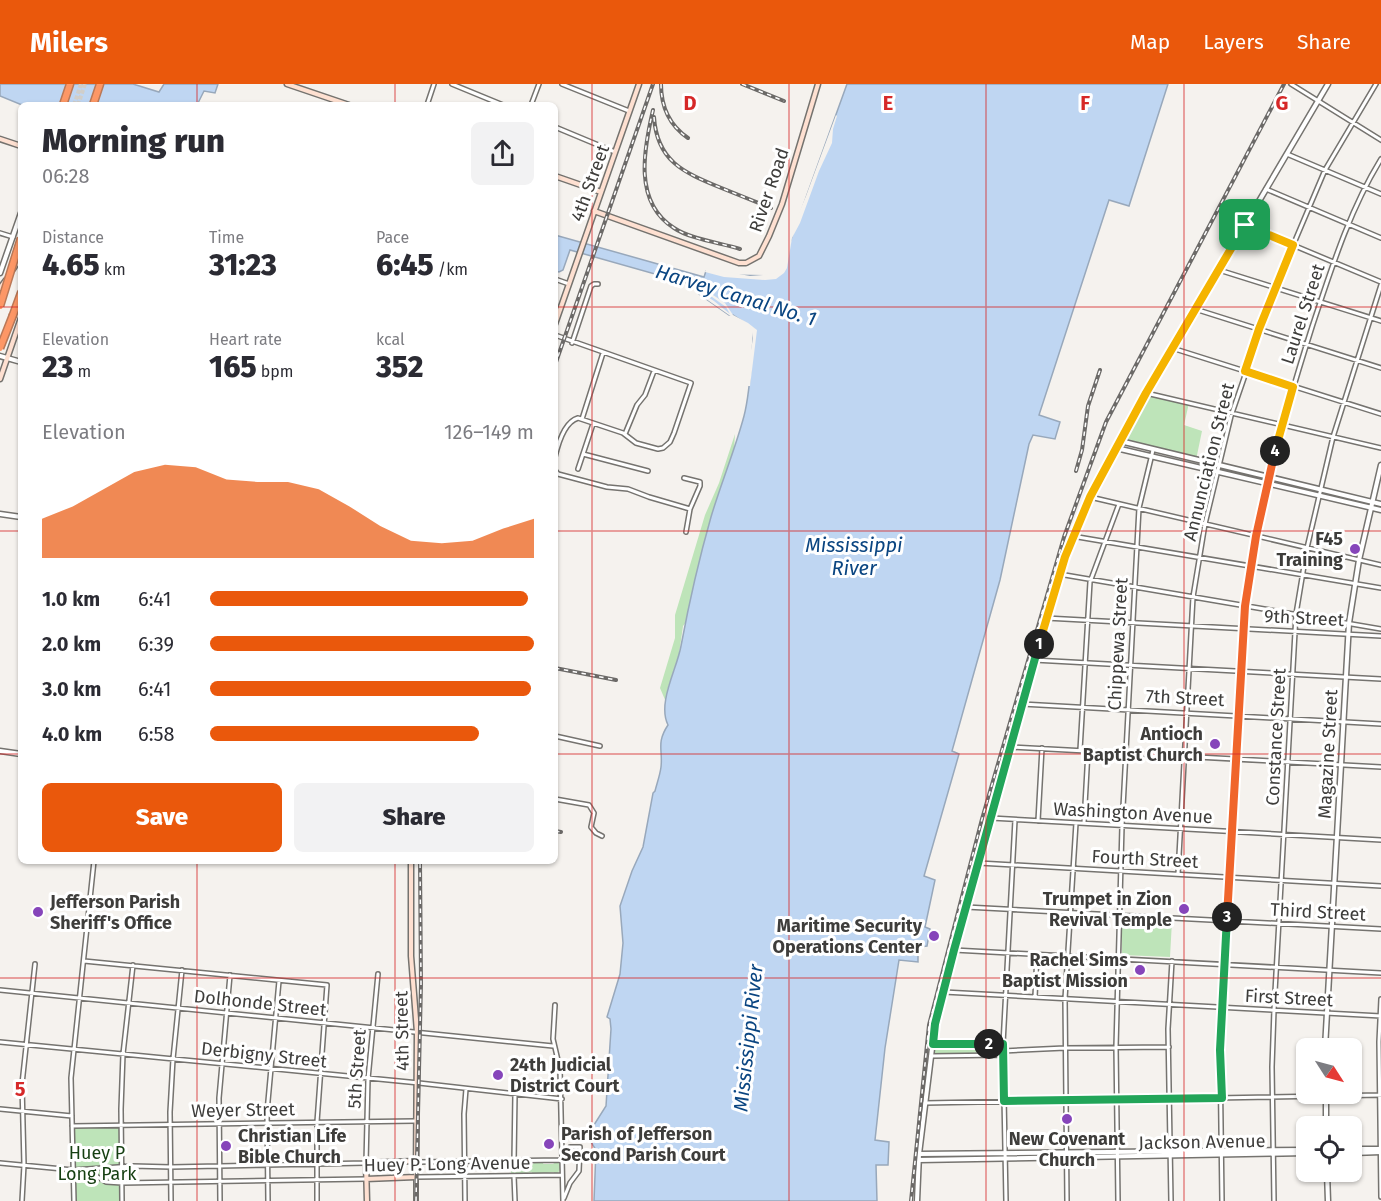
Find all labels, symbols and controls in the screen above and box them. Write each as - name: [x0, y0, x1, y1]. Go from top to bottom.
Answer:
- text: Milers: [30, 26, 108, 59]
- text: Map: [1130, 29, 1170, 55]
- text: Layers: [1203, 29, 1264, 55]
- text: Share: [1297, 29, 1351, 55]
- text: D: [683, 91, 697, 115]
- text: E: [883, 91, 893, 115]
- text: F: [1080, 91, 1090, 115]
- text: G: [1276, 91, 1288, 115]
- text: Morning run: [42, 121, 225, 161]
- button: share: [471, 122, 534, 185]
- street label: 4th Street: [566, 141, 614, 224]
- street label: River Road: [744, 145, 794, 235]
- text: 06:28: [42, 164, 90, 188]
- pin: [1219, 199, 1270, 250]
- icon: arrive: [1228, 208, 1261, 241]
- text: Distance: [42, 228, 104, 247]
- text: Time: [209, 228, 244, 247]
- text: Pace: [376, 228, 409, 247]
- text: 4.65: [42, 247, 100, 283]
- text: 31:23: [209, 247, 277, 283]
- text: 6:45: [376, 247, 434, 283]
- water label: Harvey Canal No. 1: [653, 259, 819, 331]
- text: km: [100, 260, 126, 279]
- text: /km: [434, 260, 468, 279]
- street label: Laurel Street: [1276, 261, 1330, 367]
- text: Elevation: [42, 330, 109, 349]
- text: Heart rate: [209, 330, 282, 349]
- text: kcal: [376, 330, 405, 349]
- text: 23: [42, 349, 73, 385]
- text: 165: [209, 349, 257, 385]
- text: 352: [376, 349, 423, 385]
- text: m: [73, 362, 91, 381]
- text: bpm: [257, 362, 294, 381]
- street label: Annunciation Street: [1179, 380, 1239, 543]
- text: Elevation: [42, 420, 126, 444]
- text: 126–149 m: [444, 420, 534, 444]
- pin: 4: [1260, 436, 1290, 466]
- text: 4: [1270, 441, 1280, 460]
- place label: F45 Training: [1277, 528, 1343, 571]
- water label: Mississippi River: [805, 533, 903, 580]
- marker: F45 Training: [1348, 542, 1362, 556]
- street label: Chippewa Street: [1104, 577, 1132, 711]
- text: 1.0 km: [42, 587, 100, 611]
- text: 6:41: [138, 587, 172, 611]
- street label: 9th Street: [1263, 605, 1345, 631]
- pin: 1: [1024, 629, 1054, 659]
- text: 2.0 km: [42, 632, 101, 656]
- text: 6:39: [138, 632, 174, 656]
- text: 1: [1035, 634, 1043, 653]
- street label: Constance Street: [1261, 667, 1291, 806]
- text: 3.0 km: [42, 677, 101, 701]
- text: 6:41: [138, 677, 172, 701]
- street label: 7th Street: [1145, 685, 1225, 711]
- street label: Magazine Street: [1314, 688, 1342, 819]
- text: 4.0 km: [42, 722, 102, 746]
- text: 6:58: [138, 722, 175, 746]
- place label: Antioch Baptist Church: [1083, 723, 1203, 766]
- marker: Antioch Baptist Church: [1208, 737, 1222, 751]
- button: Save: [42, 783, 282, 852]
- button: Share: [294, 783, 534, 852]
- street label: Washington Avenue: [1053, 798, 1213, 828]
- street label: Fourth Street: [1091, 845, 1199, 873]
- place label: Trumpet in Zion Revival Temple: [1043, 888, 1172, 931]
- place label: Jefferson Parish Sheriff's Office: [49, 891, 180, 934]
- street label: Third Street: [1270, 899, 1367, 926]
- marker: Trumpet in Zion Revival Temple: [1177, 902, 1191, 916]
- pin: 3: [1212, 902, 1242, 932]
- marker: Jefferson Parish Sheriff's Office: [31, 905, 45, 919]
- text: 3: [1223, 907, 1231, 926]
- place label: Maritime Security Operations Center: [772, 915, 923, 958]
- marker: Maritime Security Operations Center: [927, 929, 941, 943]
- place label: Rachel Sims Baptist Mission: [1002, 949, 1128, 992]
- water label: Mississippi River: [728, 962, 768, 1113]
- marker: Rachel Sims Baptist Mission: [1133, 963, 1147, 977]
- street label: Dolhonde Street: [193, 985, 328, 1021]
- street label: First Street: [1244, 985, 1334, 1011]
- street label: 4th Street: [390, 990, 414, 1071]
- street label: 5th Street: [343, 1028, 371, 1109]
- pin: 2: [974, 1029, 1004, 1059]
- text: 2: [985, 1034, 993, 1053]
- street label: Derbigny Street: [200, 1037, 328, 1073]
- north arrow: [1296, 1038, 1362, 1104]
- map controls: [1296, 1038, 1362, 1182]
- place label: 24th Judicial District Court: [510, 1054, 621, 1097]
- marker: 24th Judicial District Court: [491, 1068, 505, 1082]
- text: 5: [15, 1077, 26, 1101]
- street label: Weyer Street: [191, 1098, 295, 1122]
- marker: New Covenant Church: [1060, 1112, 1074, 1126]
- button: locate: [1296, 1116, 1362, 1182]
- place label: Parish of Jefferson Second Parish Court: [561, 1123, 727, 1166]
- place label: Christian Life Bible Church: [238, 1125, 347, 1168]
- place label: New Covenant Church: [1009, 1128, 1126, 1171]
- street label: Jackson Avenue: [1138, 1130, 1266, 1154]
- marker: Parish of Jefferson Second Parish Court: [542, 1137, 556, 1151]
- marker: Christian Life Bible Church: [219, 1139, 233, 1153]
- park label: Huey P Long Park: [57, 1142, 137, 1185]
- street label: Huey P. Long Avenue: [363, 1152, 531, 1176]

